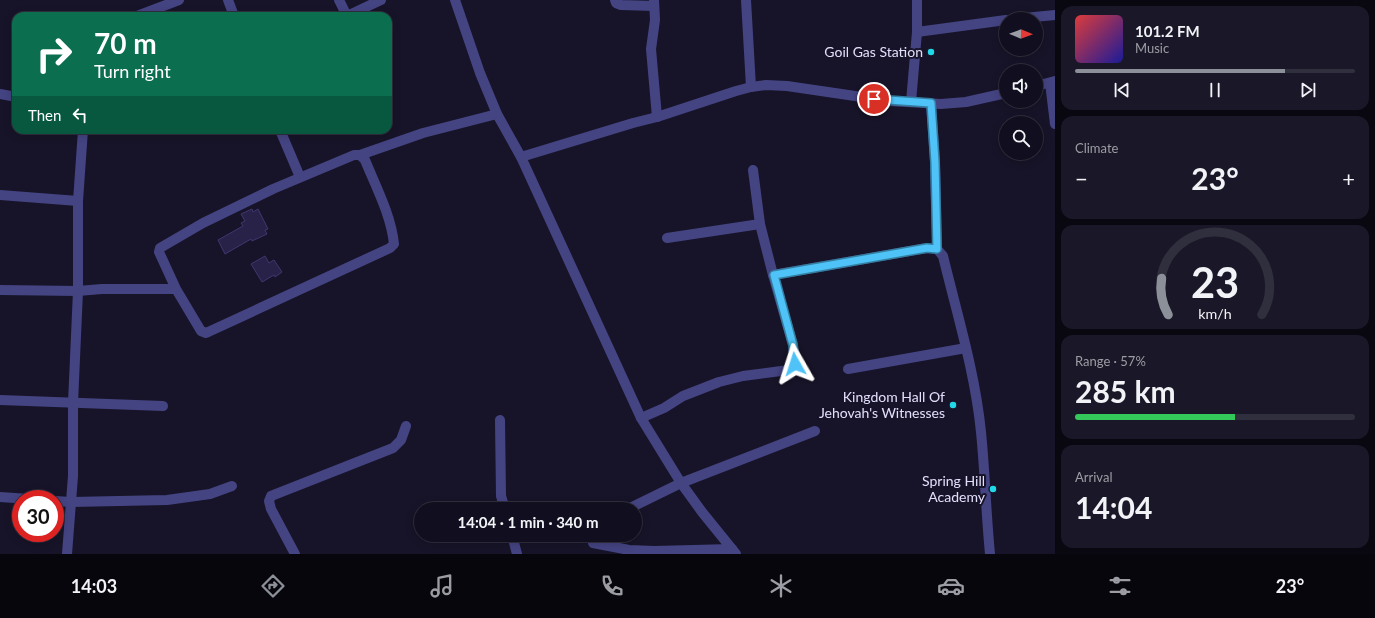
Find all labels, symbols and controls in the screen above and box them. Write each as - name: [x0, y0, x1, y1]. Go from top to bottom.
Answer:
- north arrow: [999, 12, 1043, 56]
- map controls: [999, 12, 1043, 160]
- text: 101.2 FM: [1135, 22, 1200, 40]
- text: 70 m: [94, 26, 157, 60]
- icon: right: [28, 28, 80, 80]
- text: Music: [1135, 40, 1169, 56]
- place label: Goil Gas Station: [824, 43, 923, 60]
- marker: Goil Gas Station: [926, 47, 936, 57]
- text: Turn right: [94, 60, 171, 82]
- button: sound: [999, 64, 1043, 108]
- icon: previous: [1111, 79, 1133, 101]
- icon: pause: [1204, 79, 1226, 101]
- icon: next: [1297, 79, 1319, 101]
- pin: [857, 82, 891, 116]
- icon: arrive: [863, 88, 885, 110]
- icon: left: [69, 104, 91, 126]
- text: Then: [28, 106, 61, 124]
- button: search: [999, 116, 1043, 160]
- text: Climate: [1075, 140, 1118, 156]
- text: 23°: [1191, 160, 1239, 196]
- text: −: [1075, 165, 1088, 192]
- text: +: [1342, 165, 1355, 192]
- text: 23: [1191, 257, 1239, 307]
- text: km/h: [1198, 305, 1232, 322]
- position arrow: [774, 343, 816, 385]
- text: Range · 57%: [1075, 353, 1146, 369]
- text: 285 km: [1075, 373, 1176, 409]
- place label: Kingdom Hall Of Jehovah's Witnesses: [819, 388, 945, 421]
- marker: Kingdom Hall Of Jehovah's Witnesses: [948, 400, 958, 410]
- text: Arrival: [1075, 469, 1112, 485]
- place label: Spring Hill Academy: [922, 472, 986, 505]
- marker: Spring Hill Academy: [988, 484, 998, 494]
- text: 14:04: [1075, 489, 1152, 525]
- speed limit sign: 30: [12, 490, 64, 542]
- text: 14:04 · 1 min · 340 m: [458, 513, 598, 531]
- icon: directions: [259, 572, 287, 600]
- icon: music: [428, 572, 456, 600]
- icon: phone: [598, 572, 626, 600]
- icon: climate: [767, 572, 795, 600]
- icon: car: [937, 572, 965, 600]
- icon: filters: [1106, 572, 1134, 600]
- text: 14:03: [71, 575, 117, 597]
- text: 23°: [1276, 575, 1304, 597]

